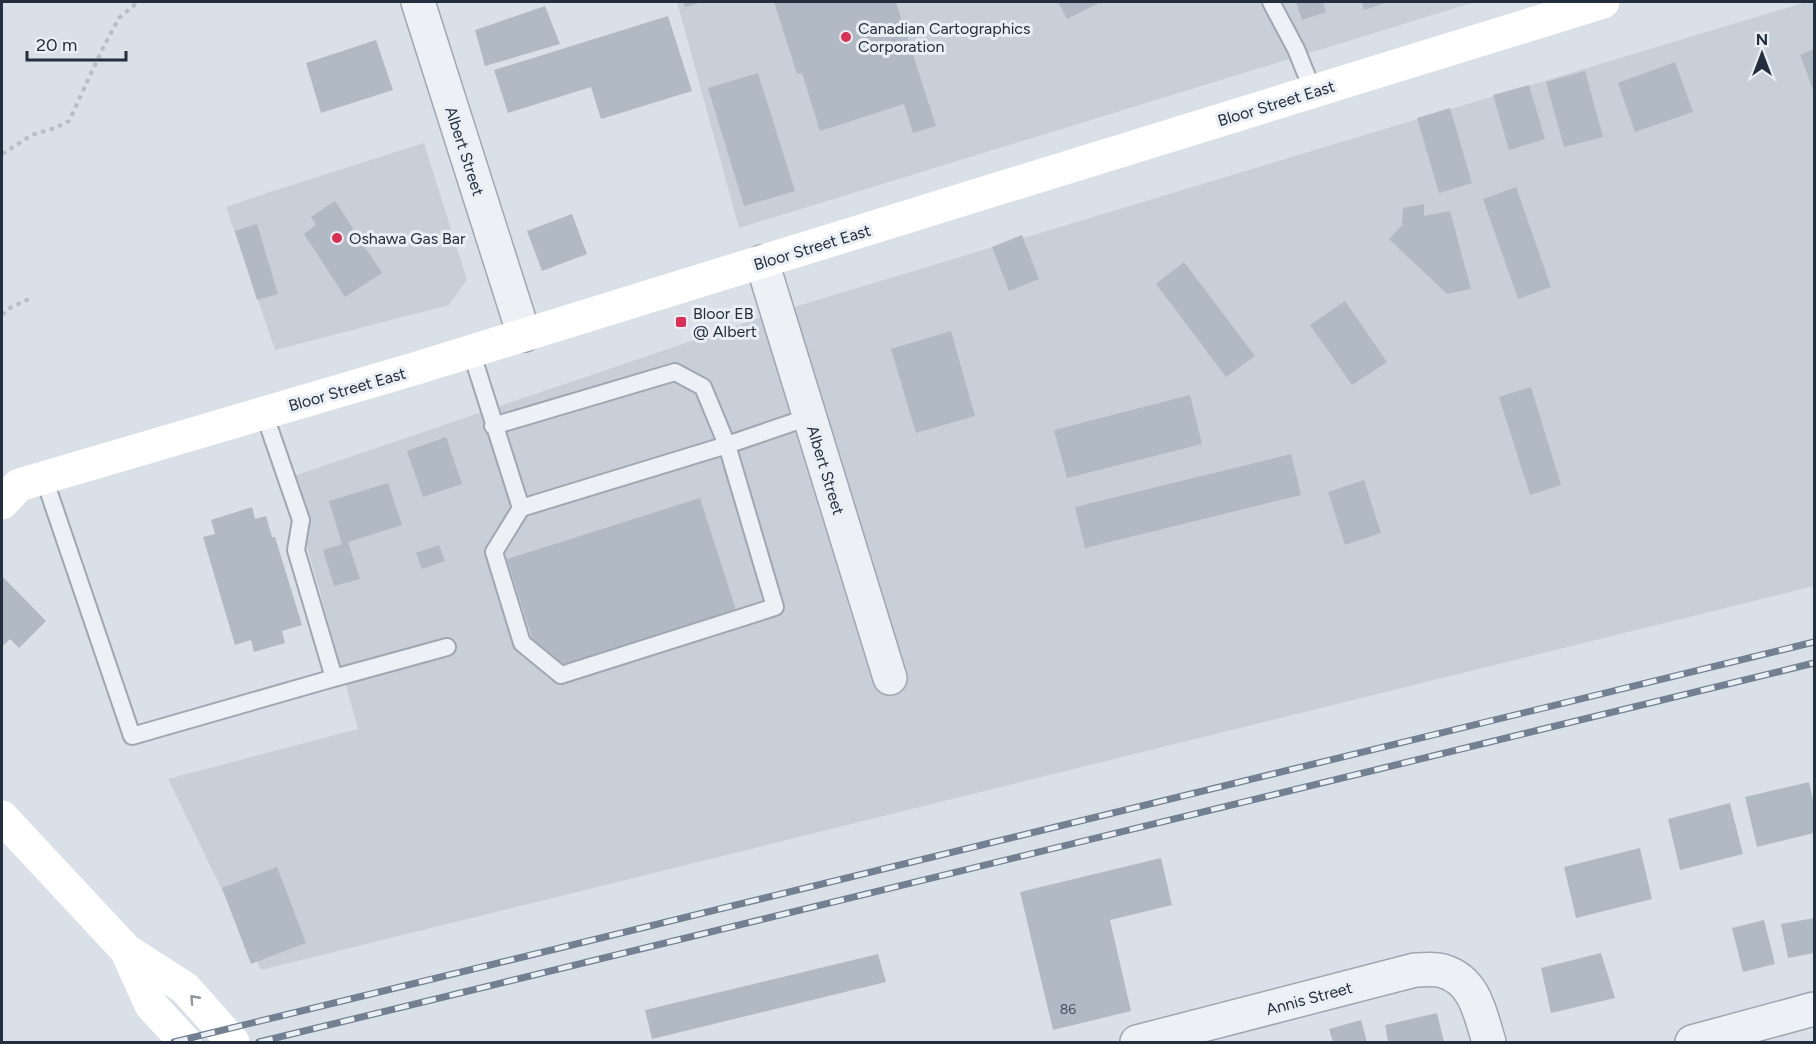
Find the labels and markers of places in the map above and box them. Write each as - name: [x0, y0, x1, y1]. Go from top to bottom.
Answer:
- place label: Canadian Cartographics Corporation: [858, 19, 1030, 56]
- marker: Canadian Cartographics Corporation: [839, 30, 853, 44]
- place label: Oshawa Gas Bar: [349, 229, 466, 248]
- marker: Oshawa Gas Bar: [330, 231, 344, 245]
- place label: Bloor EB @ Albert: [693, 304, 757, 341]
- marker: Bloor EB @ Albert: [674, 315, 688, 329]

